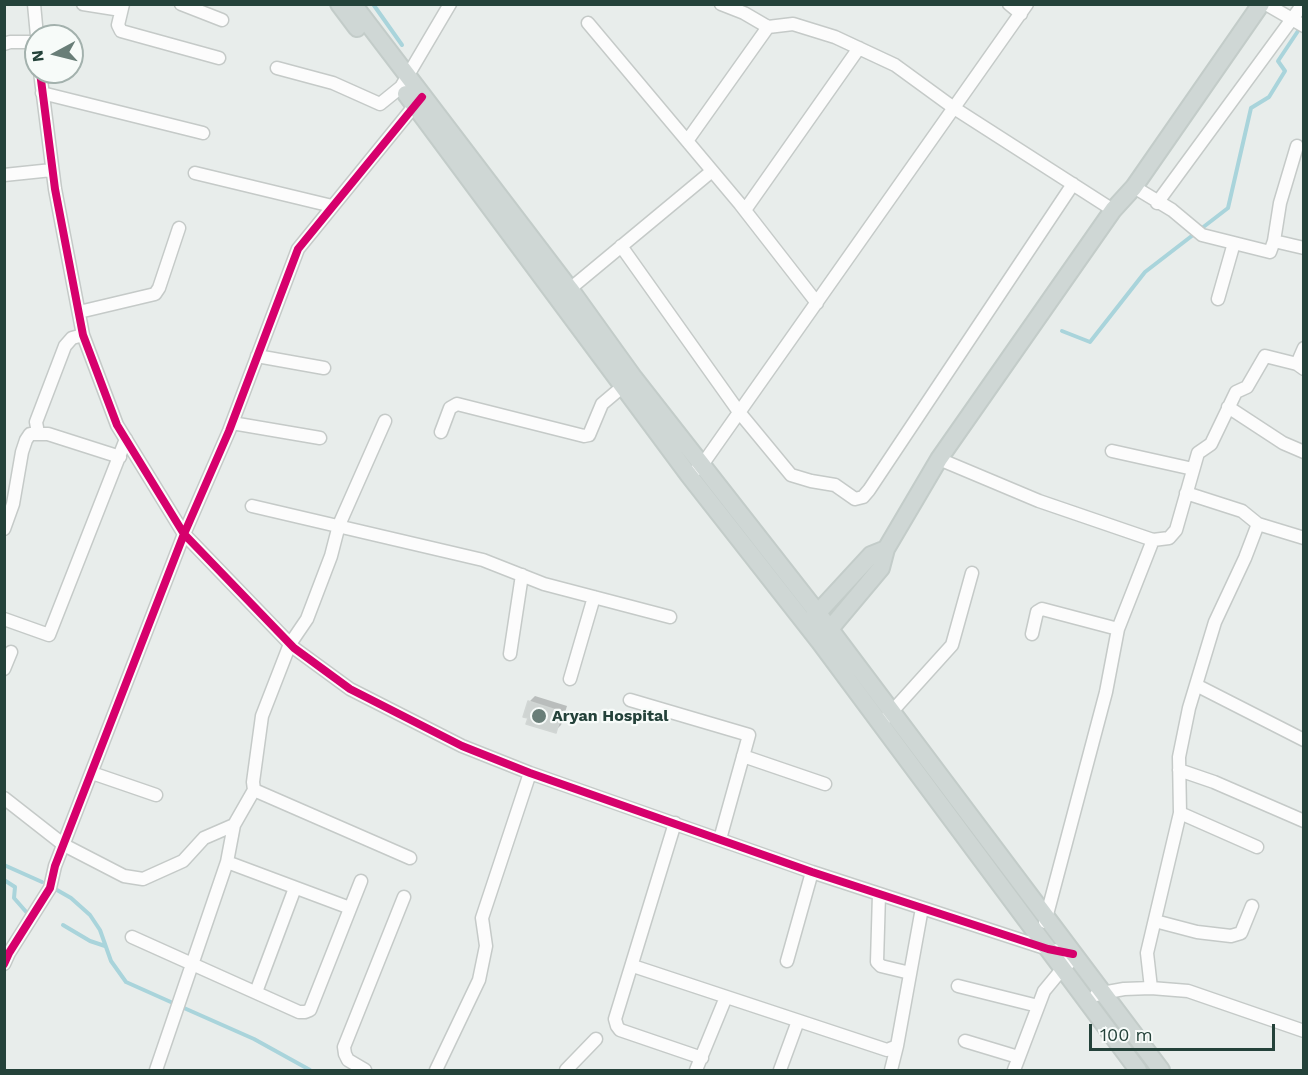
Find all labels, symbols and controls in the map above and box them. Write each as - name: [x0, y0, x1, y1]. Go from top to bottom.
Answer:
- north arrow: [24, 24, 84, 84]
- text: N: [27, 49, 48, 63]
- place label: Aryan Hospital: [552, 706, 669, 726]
- marker: Aryan Hospital: [530, 707, 548, 725]
- scale bar: [1092, 1012, 1278, 1050]
- text: 100 m: [1100, 1024, 1153, 1045]

